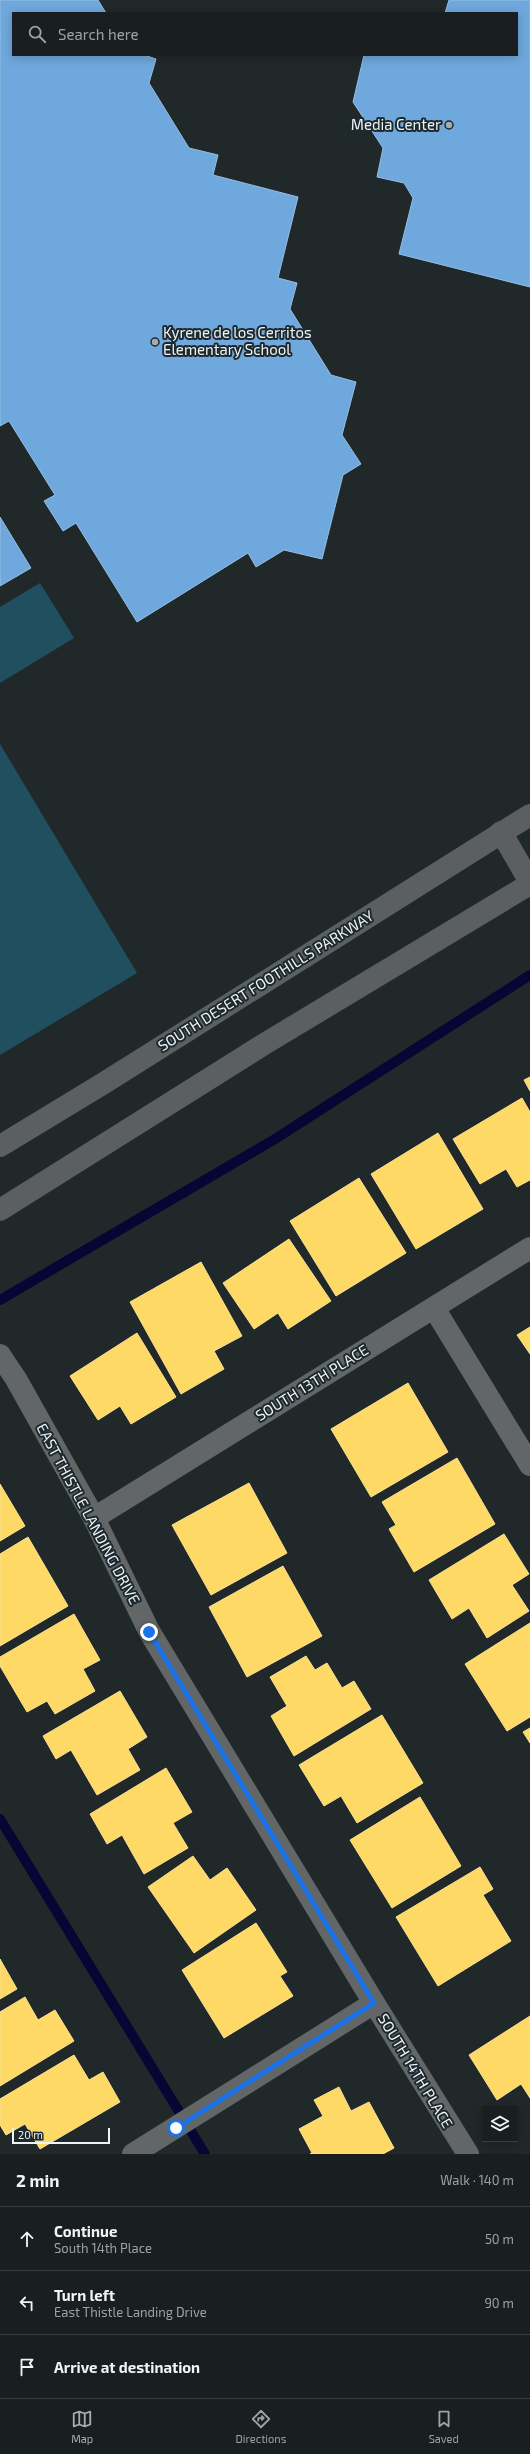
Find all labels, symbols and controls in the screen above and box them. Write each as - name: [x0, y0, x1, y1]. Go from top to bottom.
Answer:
- search box: [12, 12, 518, 56]
- icon: search: [26, 23, 48, 45]
- text: Search here: [58, 25, 139, 43]
- place label: Media Center: [351, 115, 441, 133]
- marker: Media Center: [444, 120, 454, 130]
- place label: Kyrene de los Cerritos Elementary School: [163, 323, 312, 358]
- marker: Kyrene de los Cerritos Elementary School: [150, 337, 160, 347]
- street label: SOUTH DESERT FOOTHILLS PARKWAY: [154, 906, 377, 1054]
- street label: SOUTH 13TH PLACE: [252, 1340, 371, 1424]
- street label: EAST THISTLE LANDING DRIVE: [33, 1420, 144, 1607]
- route end: [140, 1623, 158, 1641]
- street label: SOUTH 14TH PLACE: [375, 2010, 457, 2131]
- map controls: [482, 2106, 518, 2142]
- button: layers: [482, 2106, 518, 2142]
- route start: [167, 2119, 185, 2137]
- scale bar: [12, 2126, 110, 2145]
- text: 20 m: [18, 2128, 43, 2141]
- text: 2 min: [16, 2170, 59, 2190]
- text: Walk · 140 m: [440, 2172, 514, 2188]
- text: Continue: [54, 2222, 117, 2240]
- icon: ahead: [16, 2228, 38, 2250]
- text: 50 m: [485, 2231, 514, 2247]
- text: South 14th Place: [54, 2240, 152, 2256]
- text: Turn left: [54, 2286, 115, 2304]
- icon: left: [16, 2292, 38, 2314]
- text: 90 m: [484, 2295, 514, 2311]
- text: East Thistle Landing Drive: [54, 2304, 207, 2320]
- icon: arrive: [16, 2356, 38, 2378]
- text: Arrive at destination: [54, 2358, 200, 2376]
- tab: Map: [71, 2408, 93, 2445]
- tab: Directions: [236, 2408, 286, 2445]
- tab: Saved: [429, 2408, 459, 2445]

